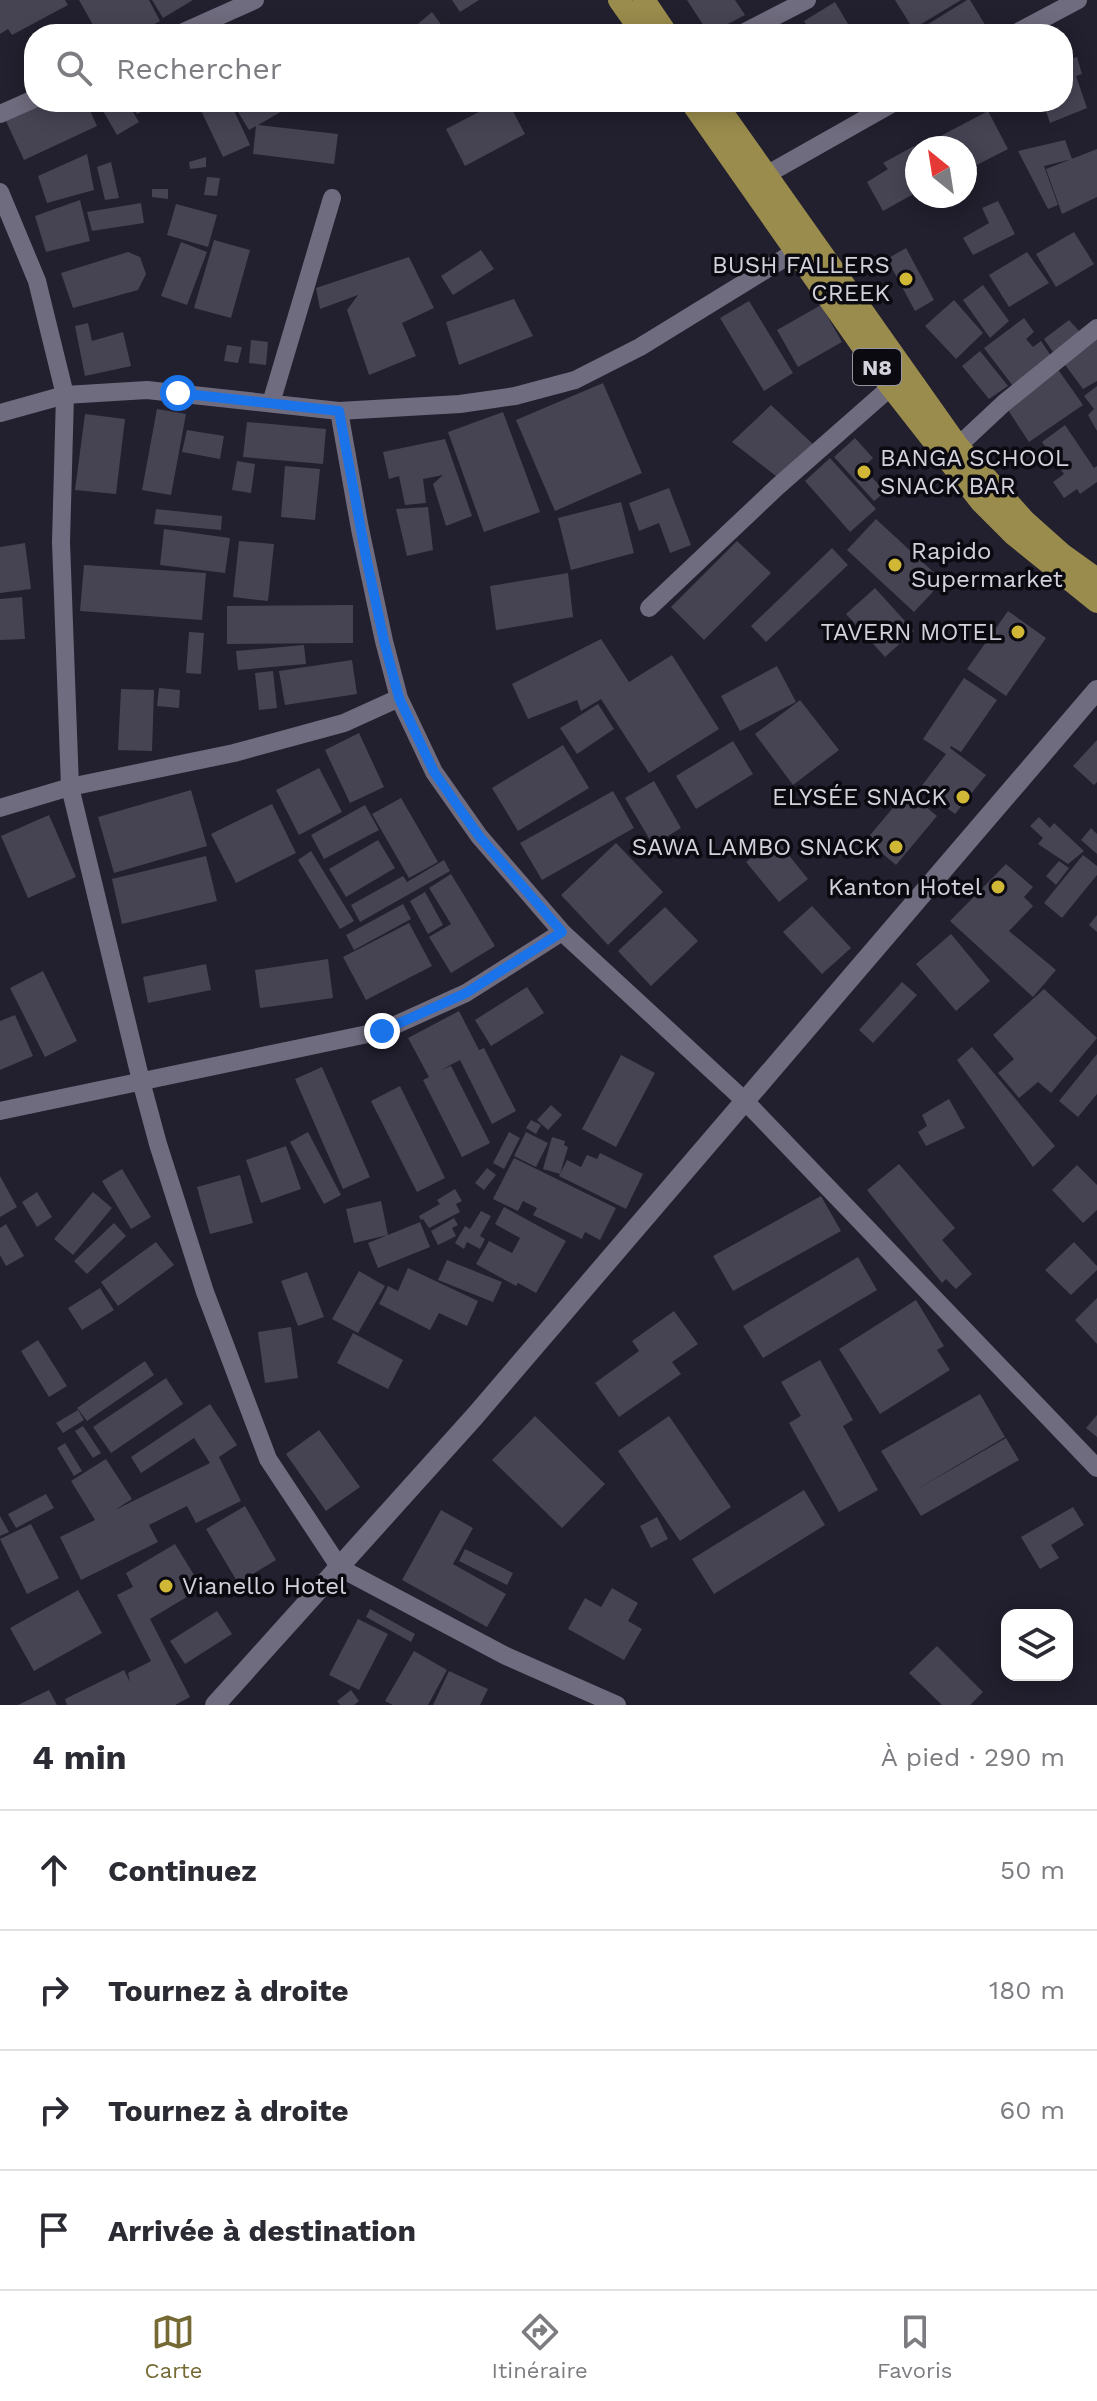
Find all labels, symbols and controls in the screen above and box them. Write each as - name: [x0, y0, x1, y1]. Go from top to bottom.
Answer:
- search box: [24, 24, 1073, 112]
- icon: search: [52, 46, 96, 90]
- text: Rechercher: [116, 51, 282, 86]
- north arrow: [905, 136, 977, 208]
- place label: BUSH FALLERS CREEK: [712, 251, 890, 307]
- marker: BUSH FALLERS CREEK: [897, 270, 915, 288]
- road number: N8: [853, 349, 901, 385]
- route start: [160, 375, 196, 411]
- place label: BANGA SCHOOL SNACK BAR: [880, 444, 1069, 500]
- marker: BANGA SCHOOL SNACK BAR: [855, 463, 873, 481]
- place label: Rapido Supermarket: [911, 537, 1063, 593]
- marker: Rapido Supermarket: [886, 556, 904, 574]
- place label: TAVERN MOTEL: [821, 618, 1002, 646]
- marker: TAVERN MOTEL: [1009, 623, 1027, 641]
- place label: ELYSÉE SNACK: [772, 783, 947, 811]
- marker: ELYSÉE SNACK: [954, 788, 972, 806]
- place label: SAWA LAMBO SNACK: [632, 833, 880, 861]
- marker: SAWA LAMBO SNACK: [887, 838, 905, 856]
- place label: Kanton Hotel: [828, 873, 983, 901]
- marker: Kanton Hotel: [989, 878, 1007, 896]
- route end: [364, 1013, 400, 1049]
- place label: Vianello Hotel: [182, 1572, 347, 1600]
- marker: Vianello Hotel: [157, 1577, 175, 1595]
- map controls: [1001, 1609, 1073, 1681]
- button: layers: [1001, 1609, 1073, 1681]
- text: 4 min: [32, 1737, 127, 1777]
- text: À pied · 290 m: [881, 1742, 1065, 1772]
- icon: ahead: [32, 1848, 76, 1892]
- text: Continuez: [108, 1853, 257, 1888]
- text: 50 m: [1000, 1855, 1065, 1885]
- icon: right: [32, 1968, 76, 2012]
- text: Tournez à droite: [108, 1973, 349, 2008]
- text: 180 m: [989, 1975, 1065, 2005]
- icon: right: [32, 2088, 76, 2132]
- text: Tournez à droite: [108, 2093, 349, 2128]
- text: 60 m: [999, 2095, 1065, 2125]
- icon: arrive: [32, 2208, 76, 2252]
- text: Arrivée à destination: [108, 2213, 416, 2248]
- tab: Carte: [145, 2310, 202, 2383]
- tab: Itinéraire: [492, 2310, 588, 2383]
- tab: Favoris: [877, 2310, 952, 2383]

